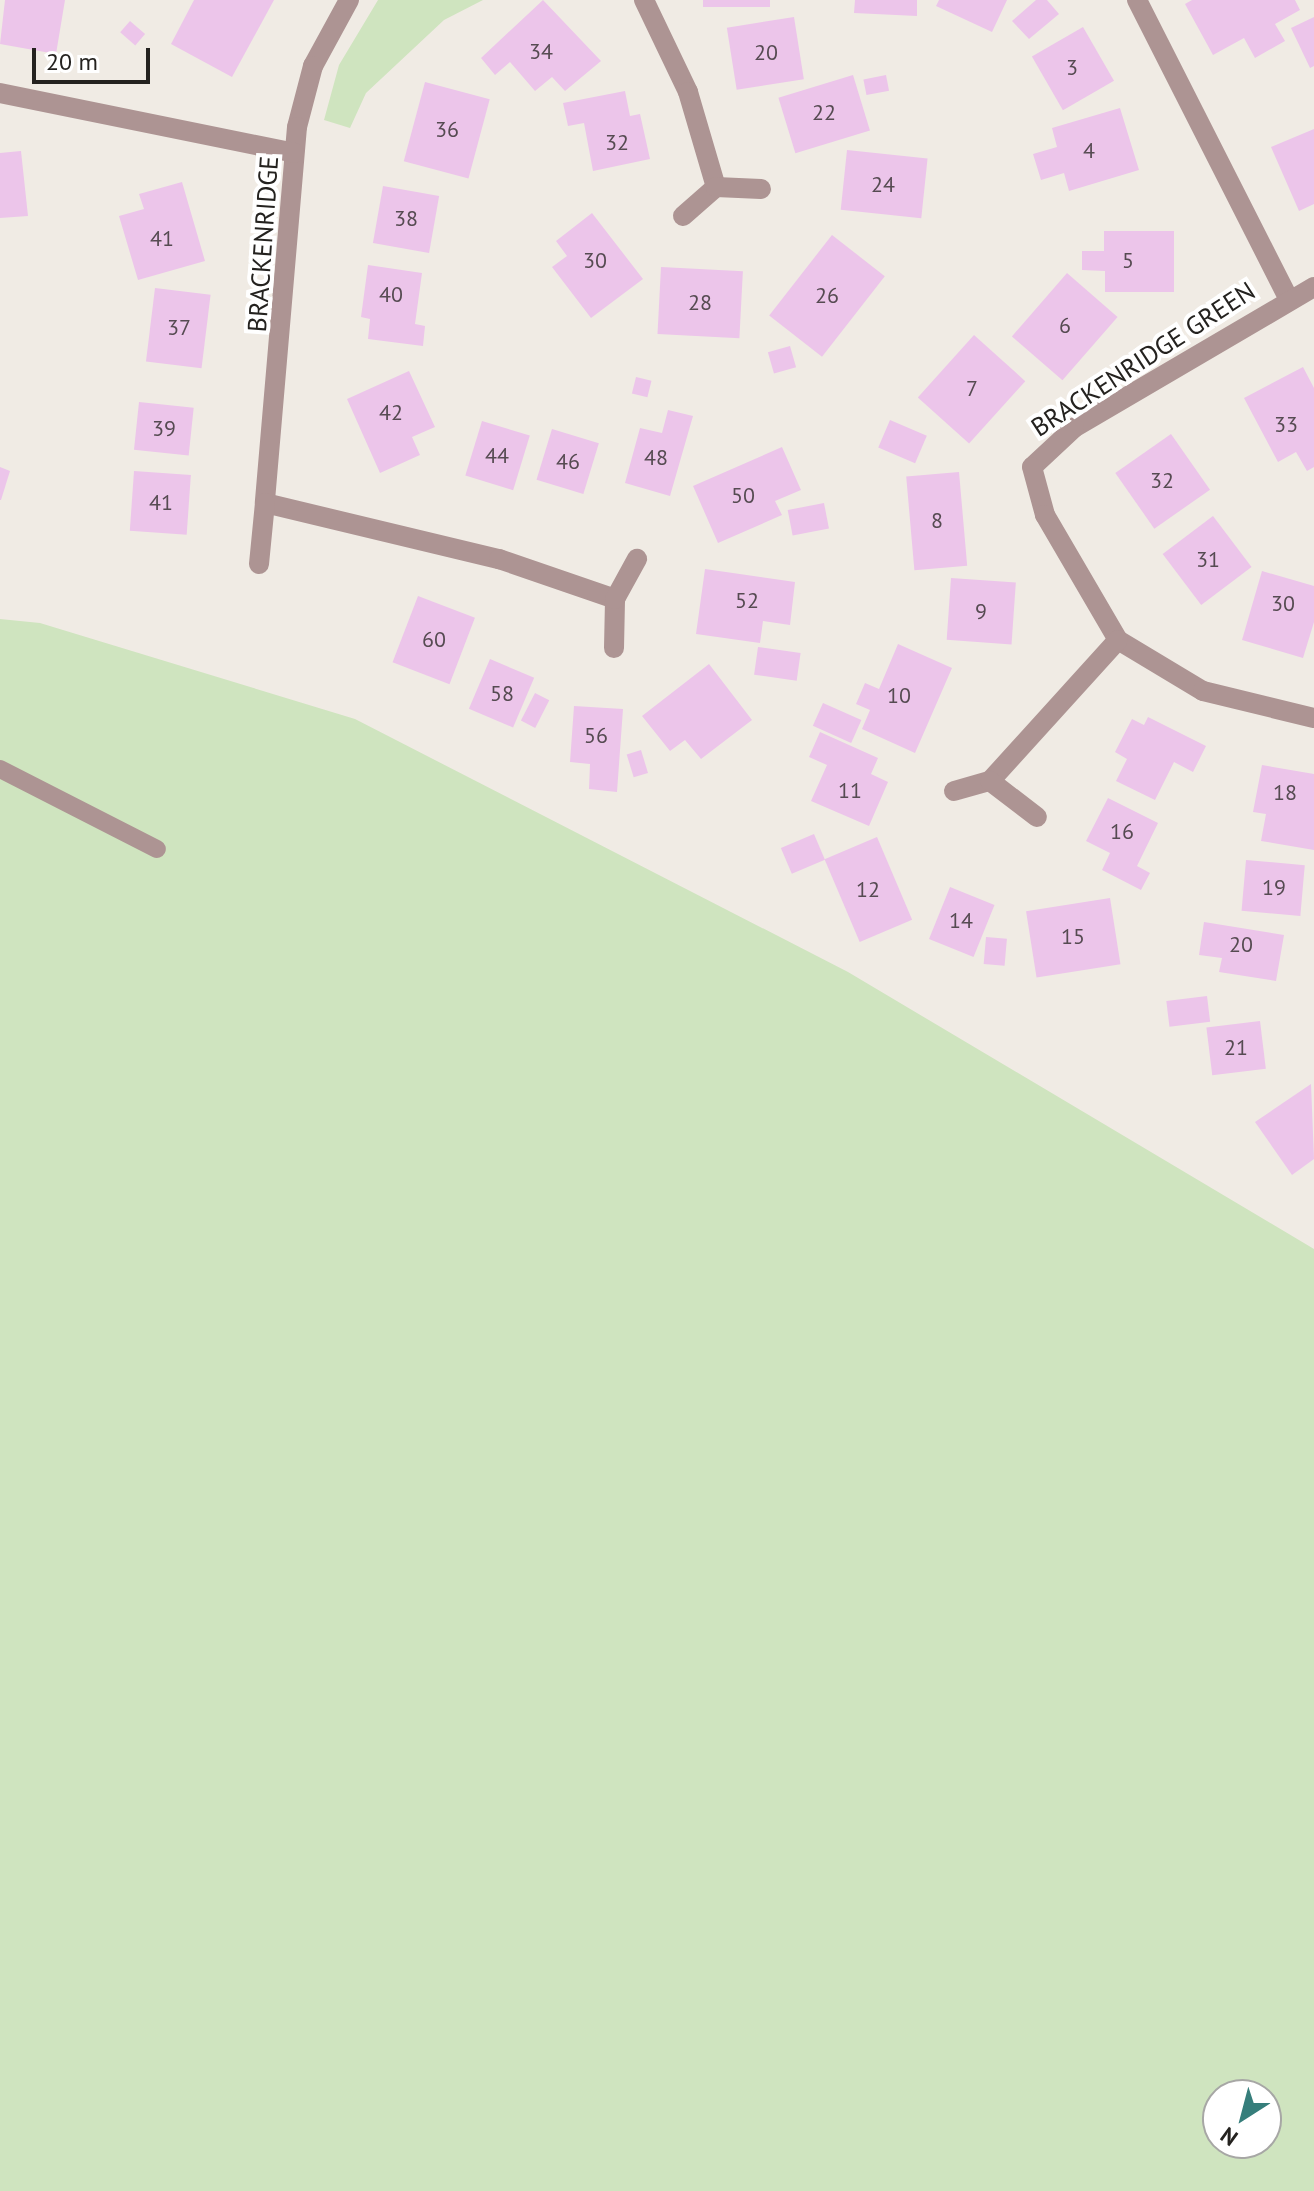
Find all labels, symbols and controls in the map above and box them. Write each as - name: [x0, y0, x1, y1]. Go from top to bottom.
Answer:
- scale bar: [36, 32, 154, 82]
- house number: 34: [529, 39, 553, 65]
- house number: 20: [754, 40, 778, 66]
- text: 20 m: [46, 46, 98, 77]
- house number: 3: [1066, 55, 1078, 81]
- house number: 22: [812, 100, 836, 126]
- house number: 36: [435, 117, 459, 143]
- house number: 32: [605, 130, 629, 156]
- house number: 4: [1083, 138, 1095, 164]
- street label: BRACKENRIDGE: [241, 155, 285, 333]
- house number: 24: [871, 172, 895, 198]
- house number: 38: [394, 206, 418, 232]
- house number: 41: [150, 226, 174, 252]
- house number: 30: [583, 248, 607, 274]
- house number: 5: [1122, 248, 1134, 274]
- street label: BRACKENRIDGE GREEN: [1025, 275, 1261, 443]
- house number: 40: [379, 282, 403, 308]
- house number: 26: [815, 283, 839, 309]
- house number: 28: [688, 290, 712, 316]
- house number: 6: [1059, 313, 1071, 339]
- house number: 37: [167, 315, 191, 341]
- house number: 7: [966, 376, 978, 402]
- house number: 42: [379, 400, 403, 426]
- house number: 33: [1274, 412, 1298, 438]
- house number: 39: [152, 416, 176, 442]
- house number: 44: [485, 443, 509, 469]
- house number: 48: [644, 445, 668, 471]
- house number: 46: [556, 449, 580, 475]
- house number: 32: [1150, 468, 1174, 494]
- house number: 50: [731, 483, 755, 509]
- house number: 41: [149, 490, 173, 516]
- house number: 8: [931, 508, 943, 534]
- house number: 31: [1196, 547, 1220, 573]
- house number: 52: [735, 588, 759, 614]
- house number: 30: [1271, 591, 1295, 617]
- house number: 9: [975, 599, 987, 625]
- house number: 60: [422, 627, 446, 653]
- house number: 58: [490, 681, 514, 707]
- house number: 10: [887, 683, 911, 709]
- house number: 56: [584, 723, 608, 749]
- house number: 11: [838, 778, 862, 804]
- house number: 18: [1273, 780, 1297, 806]
- house number: 16: [1110, 819, 1134, 845]
- house number: 19: [1262, 875, 1286, 901]
- house number: 12: [856, 877, 880, 903]
- house number: 14: [949, 908, 973, 934]
- house number: 15: [1061, 924, 1085, 950]
- house number: 20: [1229, 932, 1253, 958]
- house number: 21: [1224, 1035, 1248, 1061]
- north arrow: [1202, 2079, 1282, 2159]
- text: N: [1215, 2121, 1243, 2152]

